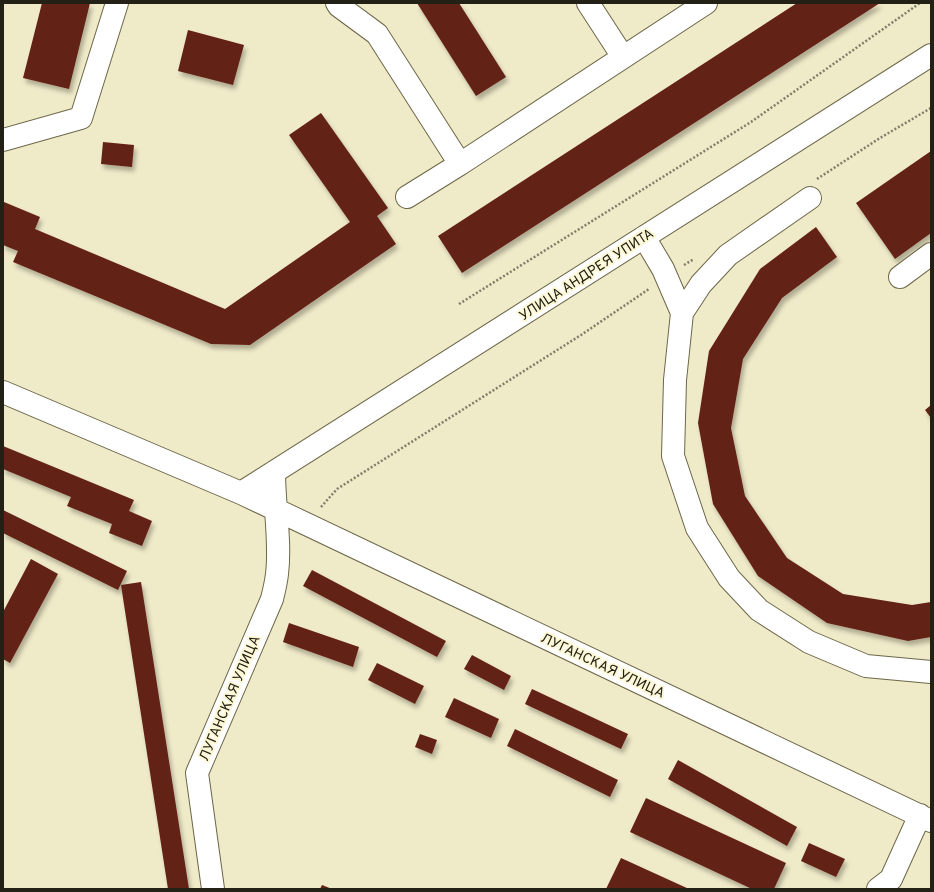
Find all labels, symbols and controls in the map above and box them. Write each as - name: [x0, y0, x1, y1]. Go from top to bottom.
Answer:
- street label: УЛИЦА АНДРЕЯ УПИТА: [516, 225, 657, 325]
- street label: ЛУГАНСКАЯ УЛИЦА: [538, 630, 667, 703]
- street label: ЛУГАНСКАЯ УЛИЦА: [196, 633, 265, 764]

